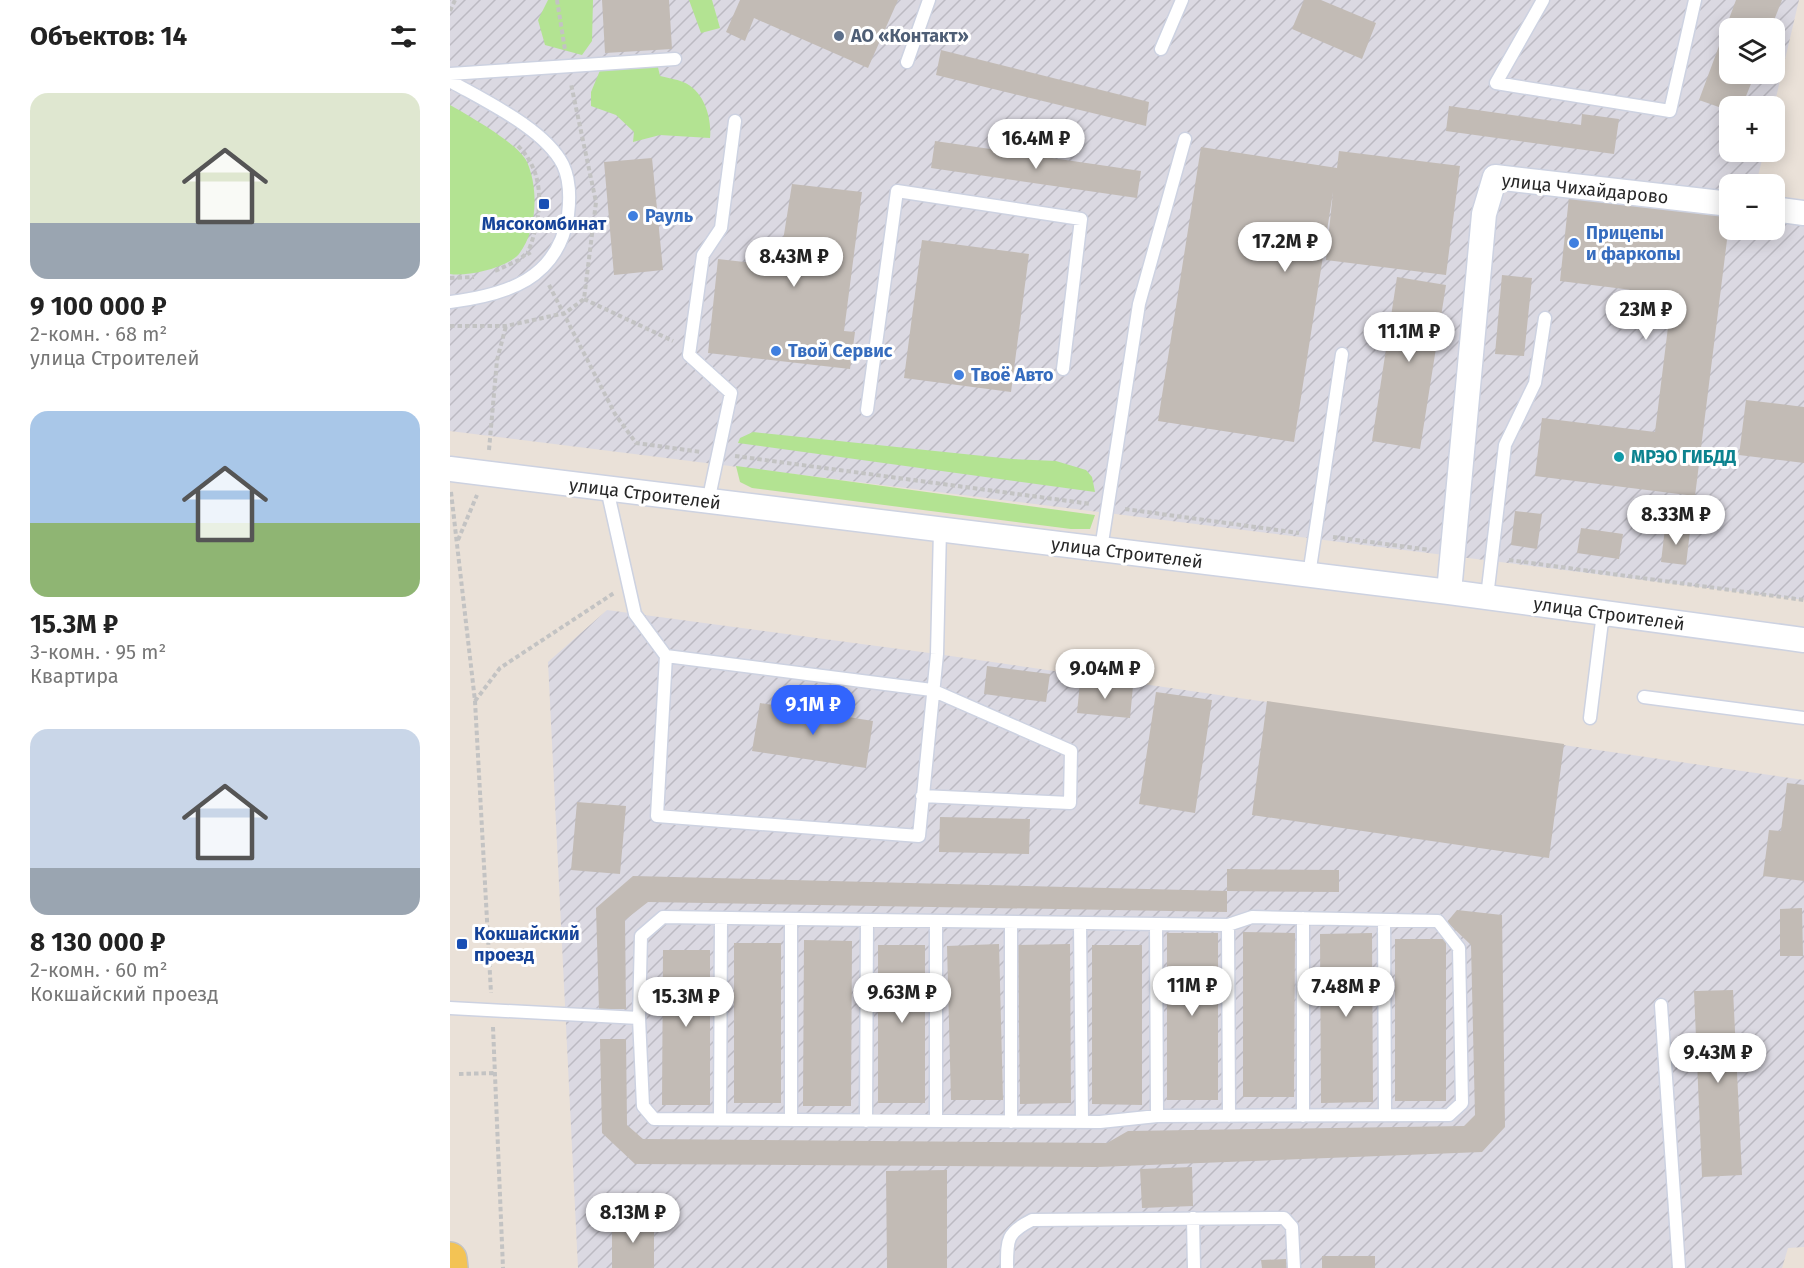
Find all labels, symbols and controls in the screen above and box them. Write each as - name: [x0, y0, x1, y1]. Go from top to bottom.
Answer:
- map controls: [1719, 18, 1785, 240]
- button: layers: [1719, 18, 1785, 84]
- icon: filters: [387, 20, 420, 53]
- text: Объектов: 14: [30, 21, 187, 52]
- place label: АО «Контакт»: [850, 25, 969, 47]
- marker: АО «Контакт»: [832, 29, 846, 43]
- button: +: [1719, 96, 1785, 162]
- pin: 16.4M ₽: [981, 119, 1091, 170]
- text: 16.4M ₽: [1002, 126, 1070, 150]
- icon: home: [171, 132, 279, 240]
- street label: улица Чихайдарово: [1501, 169, 1669, 209]
- button: −: [1719, 174, 1785, 240]
- marker: Мясокомбинат: [537, 197, 551, 211]
- place label: Рауль: [645, 205, 694, 227]
- marker: Рауль: [626, 209, 640, 223]
- place label: Мясокомбинат: [482, 213, 607, 235]
- pin: 17.2M ₽: [1230, 222, 1340, 273]
- place label: Прицепы и фаркопы: [1586, 222, 1681, 265]
- text: 17.2M ₽: [1252, 229, 1318, 253]
- marker: Прицепы и фаркопы: [1567, 236, 1581, 250]
- pin: 8.43M ₽: [739, 237, 849, 288]
- text: 8.43M ₽: [759, 244, 829, 268]
- pin: 23M ₽: [1604, 290, 1688, 341]
- text: 9 100 000 ₽: [30, 291, 167, 322]
- text: 23M ₽: [1620, 297, 1673, 321]
- pin: 11.1M ₽: [1354, 312, 1464, 363]
- text: 11.1M ₽: [1378, 319, 1440, 343]
- text: 2-комн. · 68 m²: [30, 322, 167, 346]
- place label: Твой Сервис: [788, 340, 893, 362]
- marker: Твой Сервис: [769, 344, 783, 358]
- text: улица Строителей: [30, 346, 199, 370]
- place label: Твоё Авто: [971, 364, 1054, 386]
- marker: Твоё Авто: [952, 368, 966, 382]
- place label: МРЭО ГИБДД: [1631, 446, 1737, 468]
- icon: home: [171, 450, 279, 558]
- marker: МРЭО ГИБДД: [1612, 450, 1626, 464]
- street label: улица Строителей: [568, 474, 722, 514]
- pin: 8.33M ₽: [1621, 495, 1731, 546]
- text: 8.33M ₽: [1641, 502, 1711, 526]
- street label: улица Строителей: [1050, 533, 1204, 573]
- street label: улица Строителей: [1532, 592, 1686, 636]
- text: 15.3M ₽: [30, 609, 118, 640]
- text: 3-комн. · 95 m²: [30, 640, 166, 664]
- pin: 9.04M ₽: [1050, 649, 1160, 700]
- text: 9.04M ₽: [1069, 656, 1141, 680]
- text: Квартира: [30, 664, 119, 688]
- pin: 9.1M ₽: [764, 685, 862, 736]
- text: 9.1M ₽: [785, 692, 841, 716]
- icon: home: [171, 768, 279, 876]
- place label: Кокшайский проезд: [474, 923, 580, 966]
- text: 8 130 000 ₽: [30, 927, 166, 958]
- marker: Кокшайский проезд: [455, 937, 469, 951]
- text: 2-комн. · 60 m²: [30, 958, 167, 982]
- pin: 11M ₽: [1150, 966, 1234, 1017]
- pin: 7.48M ₽: [1291, 967, 1401, 1018]
- pin: 9.63M ₽: [847, 973, 957, 1024]
- text: 11M ₽: [1167, 973, 1217, 997]
- text: 7.48M ₽: [1312, 974, 1381, 998]
- pin: 15.3M ₽: [631, 977, 741, 1028]
- text: 9.63M ₽: [867, 980, 937, 1004]
- text: Кокшайский проезд: [30, 982, 218, 1006]
- text: 15.3M ₽: [652, 984, 720, 1008]
- pin: 9.43M ₽: [1663, 1033, 1773, 1084]
- text: 9.43M ₽: [1683, 1040, 1753, 1064]
- pin: 8.13M ₽: [578, 1193, 688, 1244]
- text: 8.13M ₽: [600, 1200, 666, 1224]

